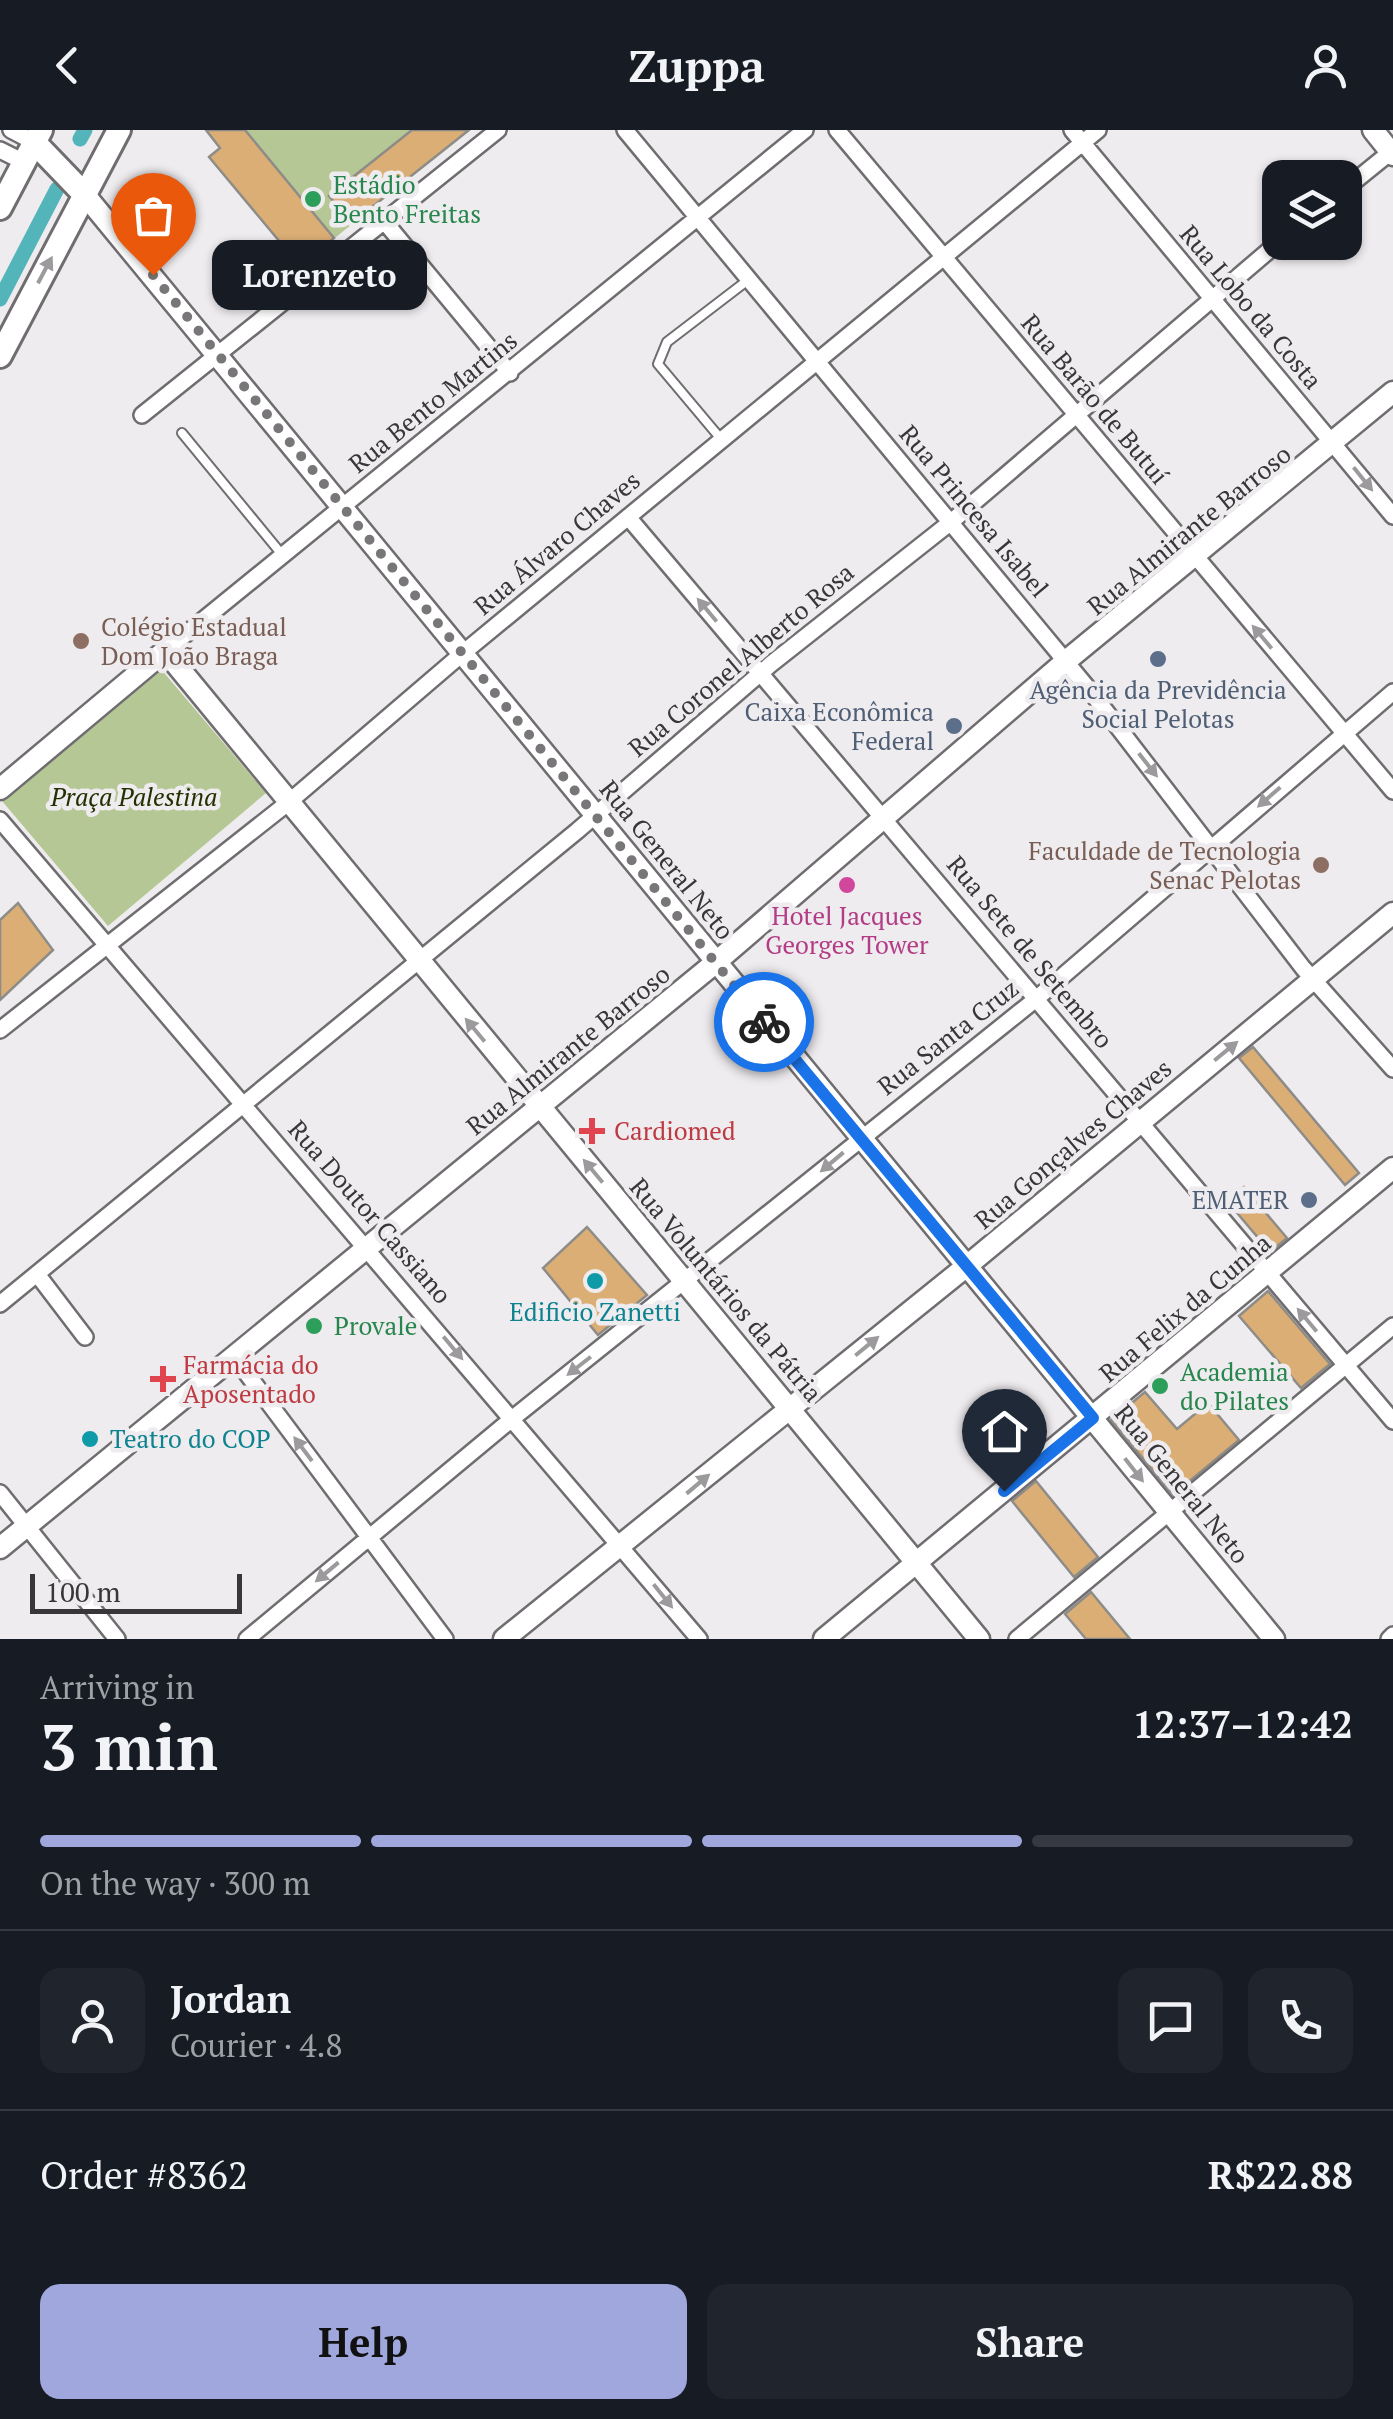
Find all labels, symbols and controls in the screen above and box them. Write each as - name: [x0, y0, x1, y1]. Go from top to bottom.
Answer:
- text: Zuppa: [628, 35, 765, 95]
- icon: back: [40, 38, 95, 93]
- icon: person: [1298, 38, 1353, 93]
- map controls: [1262, 160, 1362, 260]
- button: layers: [1262, 160, 1362, 260]
- place label: Estádio Bento Freitas: [333, 168, 481, 230]
- pin: [111, 173, 196, 276]
- icon: bag: [126, 188, 181, 243]
- marker: Estádio Bento Freitas: [302, 188, 324, 210]
- street label: Rua Lobo da Costa: [1173, 218, 1330, 396]
- callout: Lorenzeto: [213, 240, 428, 310]
- text: Lorenzeto: [242, 254, 397, 296]
- one-way arrow: [37, 255, 54, 284]
- street label: Rua Barão de Butuí: [1014, 307, 1177, 491]
- street label: Rua Bento Martins: [342, 324, 524, 480]
- street label: Rua Princesa Isabel: [893, 418, 1056, 604]
- street label: Rua Almirante Barroso: [1080, 437, 1297, 622]
- street label: Rua Álvaro Chaves: [467, 463, 647, 622]
- one-way arrow: [1352, 467, 1373, 492]
- street label: Rua Coronel Alberto Rosa: [621, 555, 861, 764]
- one-way arrow: [696, 598, 718, 623]
- place label: Colégio Estadual Dom João Braga: [101, 610, 287, 672]
- one-way arrow: [1252, 624, 1273, 649]
- marker: Colégio Estadual Dom João Braga: [70, 630, 92, 652]
- marker: Agência da Previdência Social Pelotas: [1147, 648, 1169, 670]
- place label: Agência da Previdência Social Pelotas: [1029, 673, 1287, 735]
- place label: Caixa Econômica Federal: [744, 695, 934, 757]
- marker: Caixa Econômica Federal: [943, 715, 965, 737]
- one-way arrow: [1137, 752, 1158, 778]
- street label: Rua General Neto: [593, 773, 742, 946]
- park label: Praça Palestina: [50, 780, 217, 813]
- one-way arrow: [1257, 785, 1282, 807]
- place label: Faculdade de Tecnologia Senac Pelotas: [1028, 834, 1301, 896]
- street label: Rua Sete de Setembro: [940, 848, 1121, 1055]
- marker: Faculdade de Tecnologia Senac Pelotas: [1310, 854, 1332, 876]
- marker: Hotel Jacques Georges Tower: [836, 874, 858, 896]
- place label: Hotel Jacques Georges Tower: [765, 899, 929, 961]
- street label: Rua Almirante Barroso: [459, 957, 676, 1142]
- street label: Rua Santa Cruz: [871, 971, 1025, 1102]
- courier: [714, 972, 814, 1072]
- icon: bike: [737, 995, 792, 1050]
- one-way arrow: [465, 1018, 487, 1043]
- one-way arrow: [1213, 1041, 1239, 1062]
- street label: Rua Gonçalves Chaves: [967, 1051, 1178, 1236]
- street label: Rua Doutor Cassiano: [282, 1113, 459, 1310]
- place label: Cardiomed: [614, 1114, 736, 1147]
- marker: Cardiomed: [579, 1118, 605, 1144]
- one-way arrow: [819, 1151, 844, 1172]
- one-way arrow: [583, 1158, 605, 1183]
- street label: Rua Voluntários da Pátria: [623, 1171, 830, 1409]
- place label: EMATER: [1192, 1183, 1289, 1216]
- marker: EMATER: [1298, 1189, 1320, 1211]
- street label: Rua Felix da Cunha: [1092, 1226, 1278, 1389]
- marker: Edificio Zanetti: [584, 1270, 606, 1292]
- place label: Edificio Zanetti: [509, 1295, 681, 1328]
- one-way arrow: [1297, 1307, 1319, 1332]
- place label: Provale: [334, 1309, 417, 1342]
- marker: Provale: [303, 1315, 325, 1337]
- one-way arrow: [442, 1335, 464, 1360]
- one-way arrow: [854, 1336, 879, 1357]
- place label: Farmácia do Aposentado: [183, 1348, 319, 1410]
- place label: Academia do Pilates: [1180, 1355, 1289, 1417]
- one-way arrow: [566, 1356, 592, 1376]
- marker: Farmácia do Aposentado: [152, 1368, 174, 1390]
- marker: Academia do Pilates: [1149, 1375, 1171, 1397]
- pin: [962, 1389, 1047, 1492]
- street label: Rua General Neto: [1108, 1397, 1257, 1570]
- icon: home: [977, 1404, 1032, 1459]
- place label: Teatro do COP: [110, 1422, 271, 1455]
- marker: Teatro do COP: [79, 1428, 101, 1450]
- one-way arrow: [293, 1436, 313, 1462]
- one-way arrow: [1123, 1457, 1144, 1483]
- one-way arrow: [685, 1474, 710, 1496]
- one-way arrow: [315, 1561, 340, 1582]
- scale bar: [30, 1569, 242, 1614]
- text: 100 m: [45, 1573, 121, 1610]
- one-way arrow: [652, 1584, 674, 1609]
- text: Arriving in: [40, 1666, 194, 1708]
- text: 12:37–12:42: [1132, 1699, 1353, 1749]
- text: 3 min: [40, 1702, 218, 1789]
- text: On the way · 300 m: [40, 1862, 310, 1904]
- button: person: [40, 1968, 145, 2073]
- button: chat: [1118, 1968, 1223, 2073]
- button: phone: [1248, 1968, 1353, 2073]
- text: Jordan: [170, 1974, 291, 2024]
- text: Courier · 4.8: [170, 2024, 342, 2066]
- text: Order #8362: [40, 2150, 248, 2200]
- text: R$22.88: [1208, 2150, 1353, 2200]
- button: Help: [40, 2284, 687, 2399]
- button: Share: [707, 2284, 1353, 2399]

